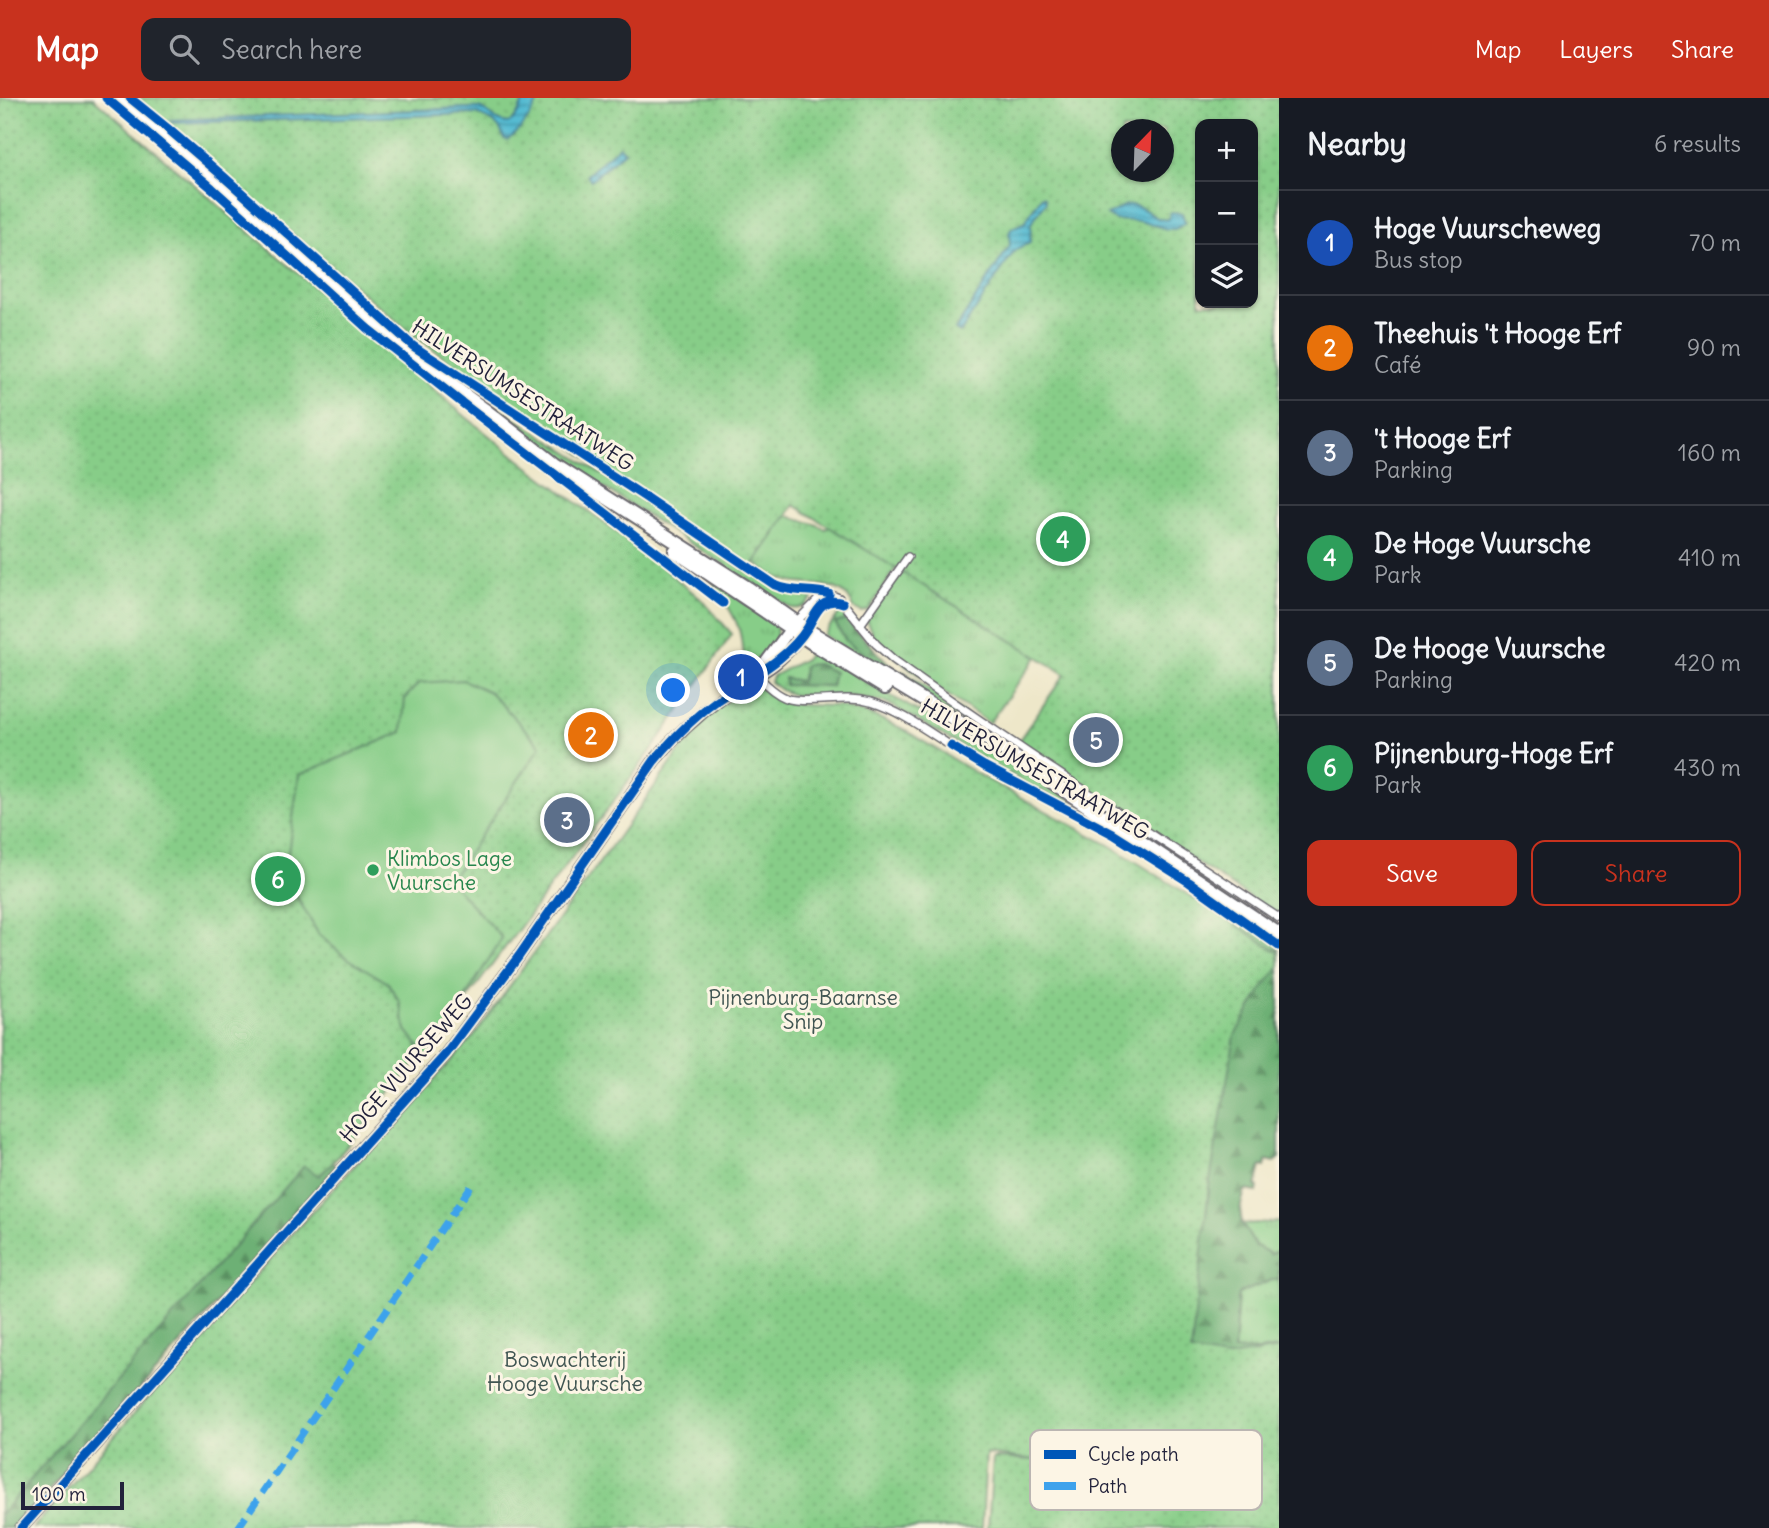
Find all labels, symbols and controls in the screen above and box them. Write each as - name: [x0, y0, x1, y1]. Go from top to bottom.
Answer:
- search box: [141, 18, 631, 81]
- text: Map: [35, 28, 99, 70]
- icon: search: [165, 30, 203, 68]
- text: Search here: [221, 33, 362, 66]
- text: Map: [1475, 34, 1521, 64]
- text: Layers: [1559, 34, 1633, 64]
- text: Share: [1671, 34, 1734, 64]
- north arrow: [1111, 119, 1174, 182]
- map controls: [1195, 119, 1258, 308]
- button: +: [1195, 119, 1258, 182]
- text: Nearby: [1307, 125, 1407, 163]
- text: 6 results: [1654, 129, 1741, 158]
- button: −: [1195, 182, 1258, 245]
- text: Hoge Vuurscheweg: [1374, 212, 1601, 245]
- text: 1: [1325, 228, 1335, 257]
- text: 70 m: [1689, 228, 1741, 257]
- button: layers: [1195, 245, 1258, 308]
- text: Bus stop: [1374, 245, 1463, 274]
- street label: HILVERSUMSESTRAATWEG: [407, 313, 639, 477]
- text: Theehuis 't Hooge Erf: [1374, 317, 1621, 350]
- text: 2: [1324, 333, 1336, 362]
- text: 90 m: [1687, 333, 1741, 362]
- text: Café: [1374, 350, 1421, 379]
- text: 't Hooge Erf: [1374, 422, 1511, 455]
- text: 3: [1323, 438, 1337, 467]
- text: 160 m: [1678, 438, 1741, 467]
- text: Parking: [1374, 455, 1453, 484]
- pin: 4: [1040, 513, 1086, 565]
- text: De Hoge Vuursche: [1374, 527, 1591, 560]
- text: 4: [1323, 543, 1337, 572]
- text: 410 m: [1678, 543, 1741, 572]
- text: Park: [1374, 560, 1422, 589]
- text: De Hooge Vuursche: [1374, 632, 1606, 665]
- text: 5: [1323, 648, 1337, 677]
- text: 420 m: [1674, 648, 1741, 677]
- pin: 1: [718, 651, 764, 703]
- text: Parking: [1374, 665, 1453, 694]
- your location: [656, 673, 690, 707]
- street label: HILVERSUMSESTRAATWEG: [916, 693, 1154, 845]
- pin: 2: [568, 709, 614, 761]
- pin: 5: [1073, 714, 1119, 766]
- text: Pijnenburg-Hoge Erf: [1374, 737, 1613, 770]
- text: 6: [1323, 753, 1337, 782]
- text: 430 m: [1674, 753, 1741, 782]
- text: Park: [1374, 770, 1422, 799]
- pin: 3: [544, 794, 590, 846]
- button: Save: [1307, 840, 1517, 906]
- button: Share: [1531, 840, 1741, 906]
- place label: Klimbos Lage Vuursche: [387, 845, 512, 896]
- pin: 6: [255, 853, 301, 905]
- marker: Klimbos Lage Vuursche: [365, 862, 381, 878]
- park label: Pijnenburg-Baarnse Snip: [708, 984, 898, 1035]
- street label: HOGE VUURSEWEG: [334, 988, 478, 1148]
- park label: Boswachterij Hooge Vuursche: [487, 1346, 643, 1397]
- legend: [1030, 1430, 1262, 1510]
- text: Cycle path: [1088, 1442, 1179, 1466]
- text: Path: [1088, 1474, 1127, 1498]
- scale bar: [21, 1479, 124, 1511]
- text: 100 m: [32, 1482, 86, 1506]

